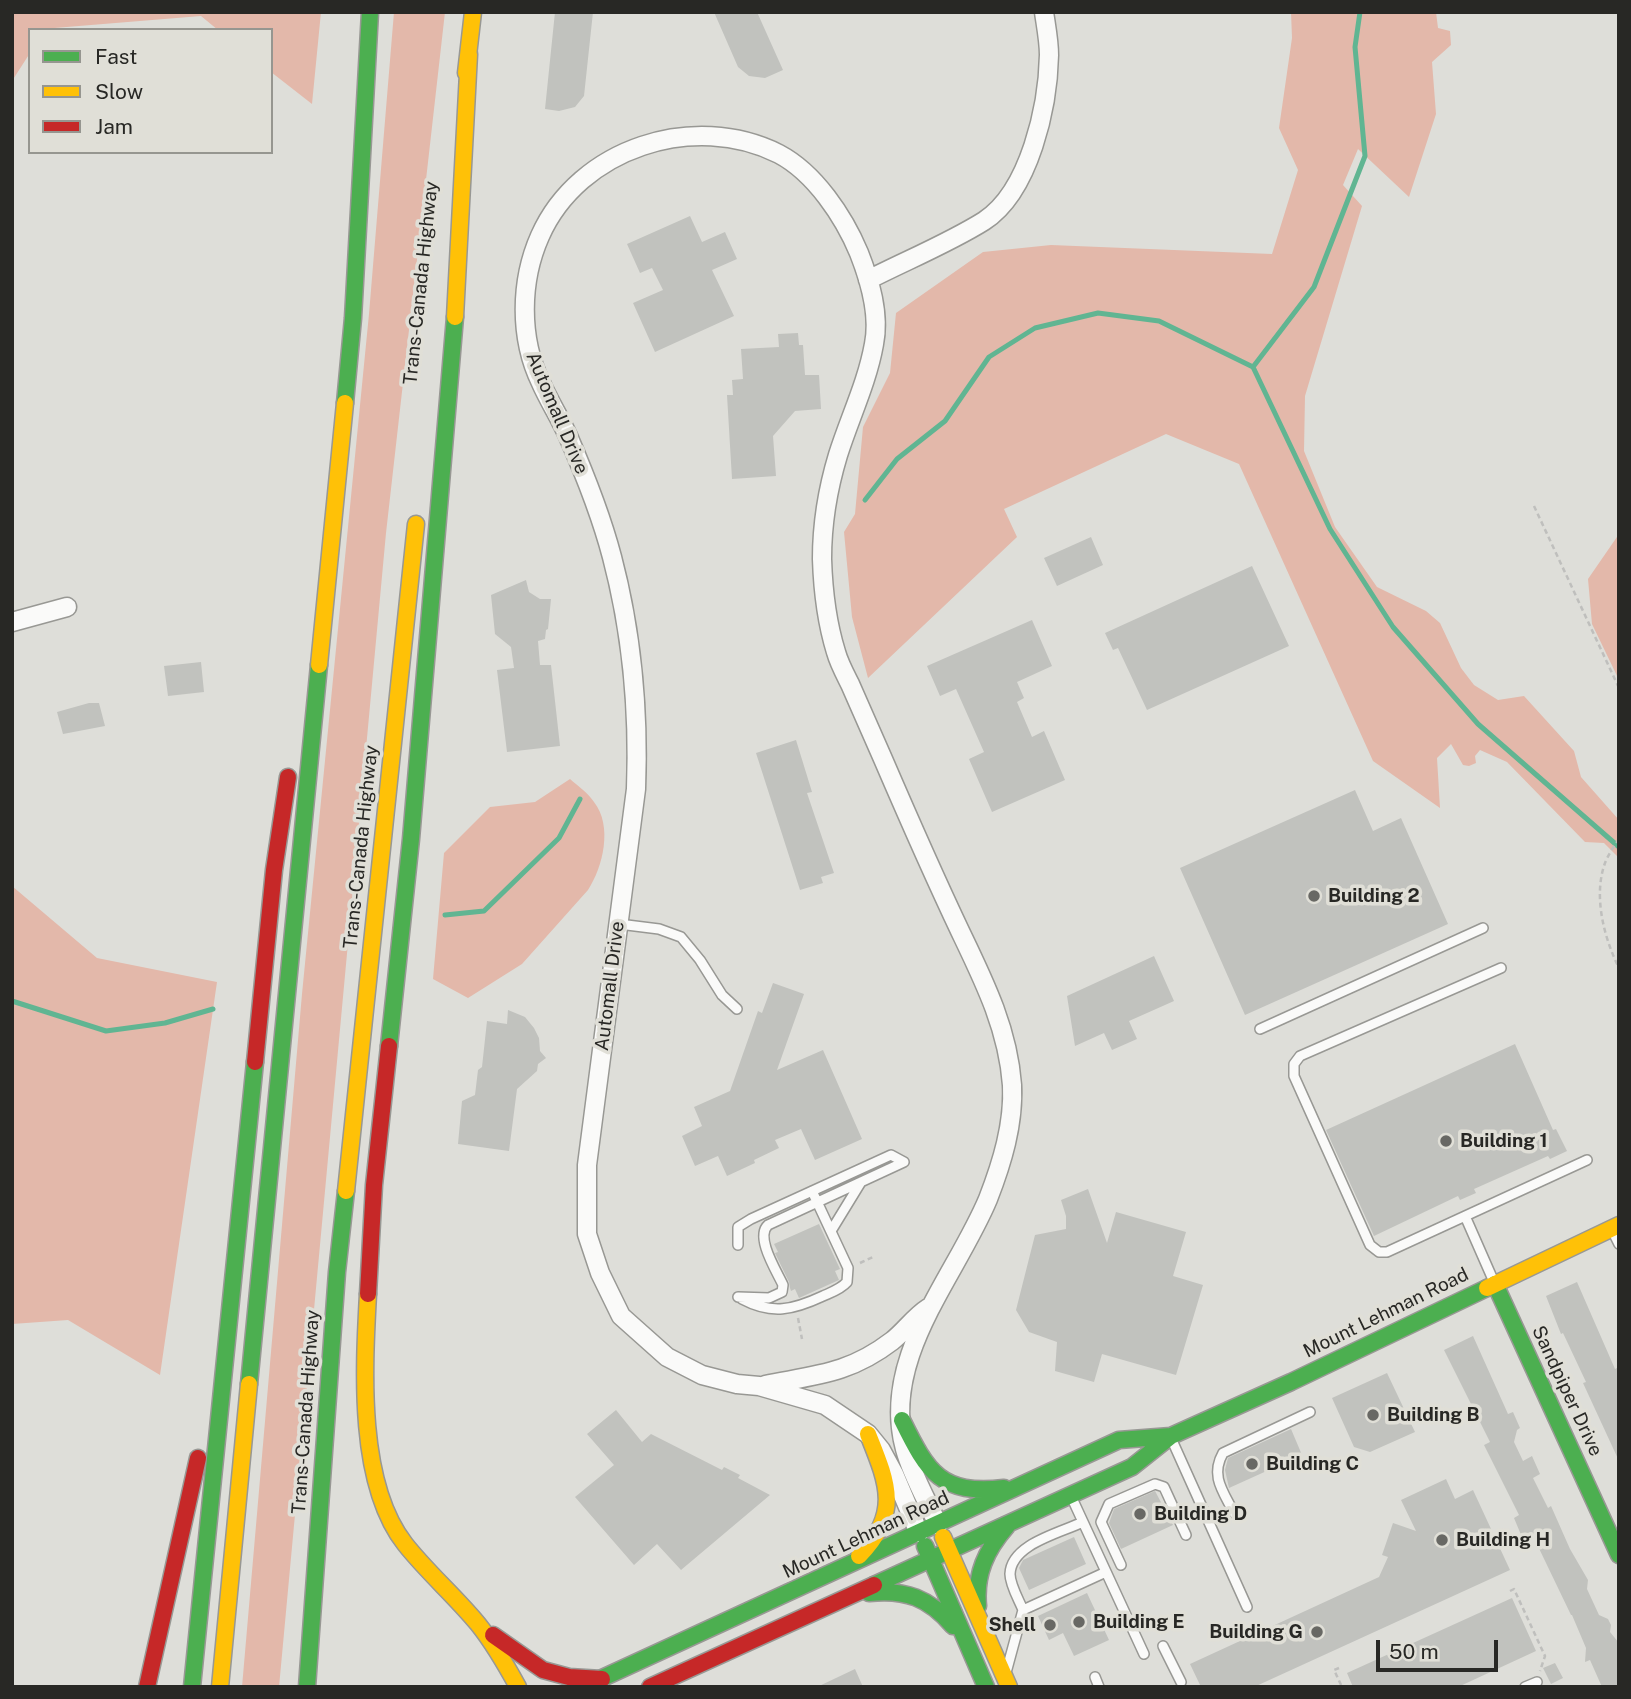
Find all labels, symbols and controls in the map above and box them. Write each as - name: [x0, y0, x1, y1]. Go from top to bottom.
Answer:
- legend: [28, 28, 273, 154]
- text: Fast: [95, 44, 137, 69]
- text: Slow: [95, 79, 143, 104]
- text: Jam: [95, 114, 133, 139]
- street label: Trans-Canada Highway: [399, 180, 443, 386]
- street label: Automall Drive: [521, 349, 593, 477]
- street label: Trans-Canada Highway: [339, 744, 383, 950]
- place label: Building 2: [1328, 885, 1419, 907]
- marker: Building 2: [1306, 888, 1322, 904]
- street label: Automall Drive: [591, 920, 629, 1052]
- place label: Building 1: [1460, 1130, 1548, 1152]
- marker: Building 1: [1438, 1133, 1454, 1149]
- street label: Mount Lehman Road: [1300, 1263, 1472, 1363]
- street label: Trans-Canada Highway: [287, 1309, 325, 1515]
- street label: Sandpiper Drive: [1527, 1322, 1607, 1460]
- place label: Building B: [1387, 1404, 1479, 1426]
- marker: Building B: [1365, 1407, 1381, 1423]
- place label: Building C: [1266, 1453, 1359, 1475]
- marker: Building C: [1244, 1456, 1260, 1472]
- street label: Mount Lehman Road: [779, 1486, 953, 1584]
- place label: Building D: [1154, 1503, 1247, 1525]
- marker: Building D: [1132, 1506, 1148, 1522]
- place label: Building H: [1456, 1529, 1550, 1551]
- marker: Building H: [1434, 1532, 1450, 1548]
- place label: Building E: [1093, 1611, 1184, 1633]
- place label: Shell: [988, 1614, 1036, 1636]
- marker: Building E: [1071, 1614, 1087, 1630]
- marker: Shell: [1042, 1617, 1058, 1633]
- place label: Building G: [1209, 1621, 1303, 1643]
- marker: Building G: [1309, 1624, 1325, 1640]
- scale bar: [1379, 1626, 1502, 1670]
- text: 50 m: [1389, 1639, 1439, 1664]

